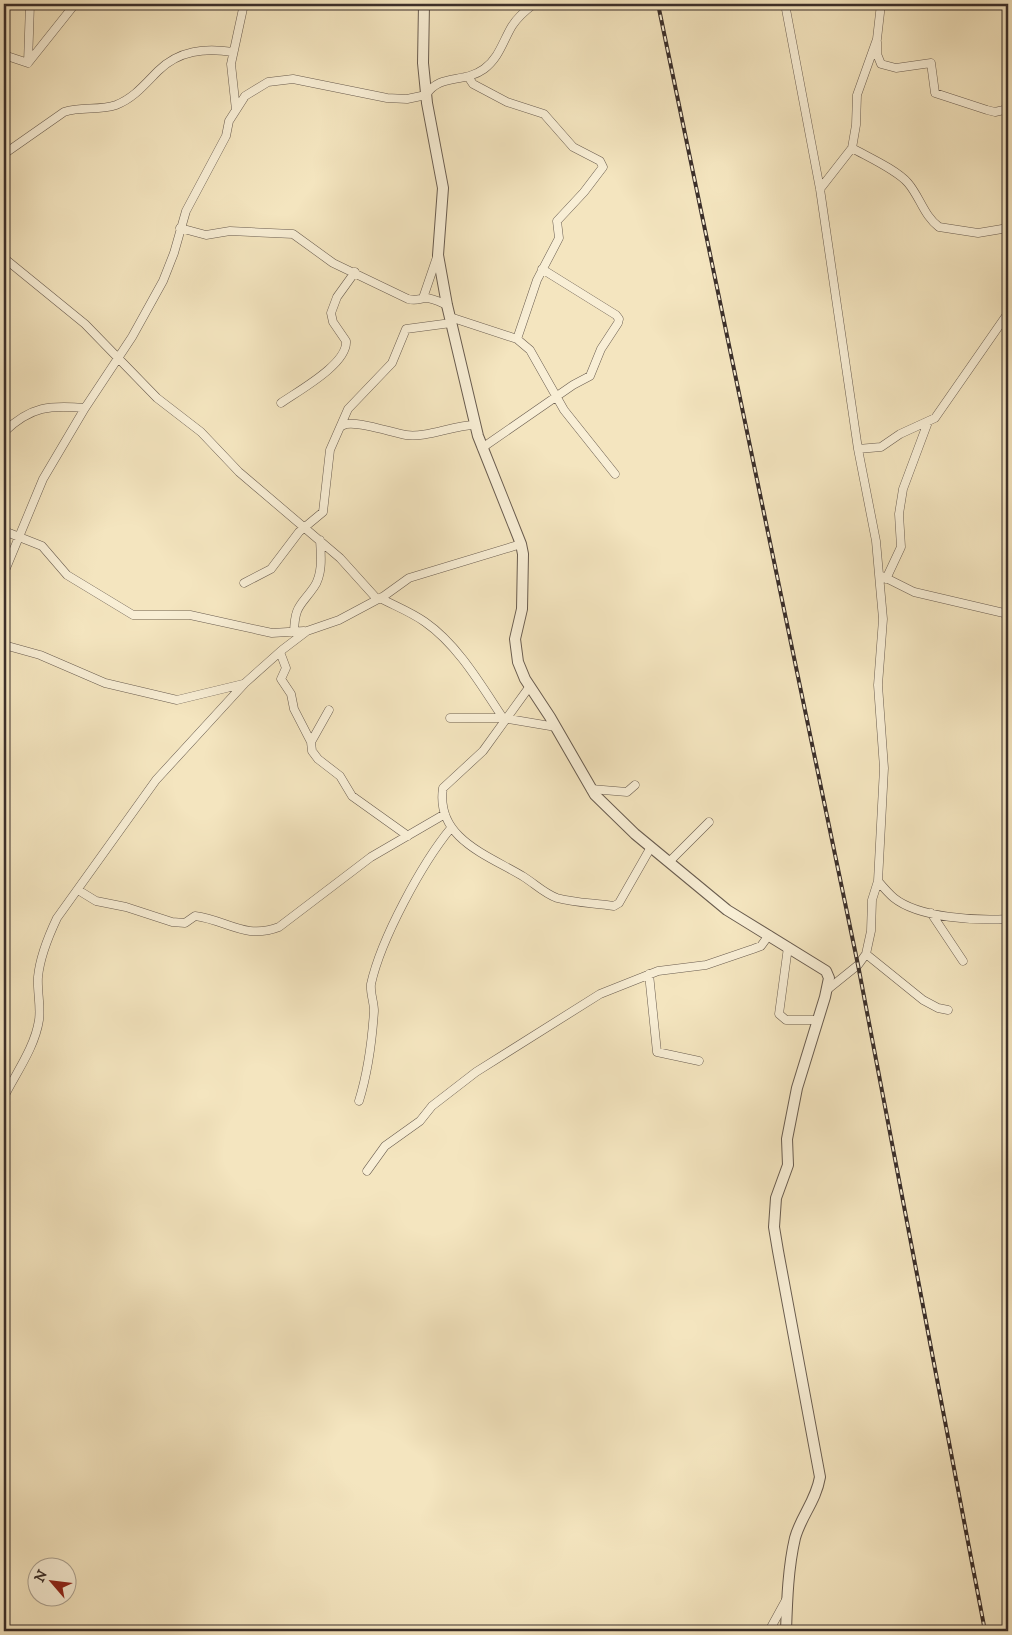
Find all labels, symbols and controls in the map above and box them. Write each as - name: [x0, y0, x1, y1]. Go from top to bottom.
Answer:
- north arrow: [28, 1558, 78, 1608]
- text: N: [31, 1567, 52, 1586]

